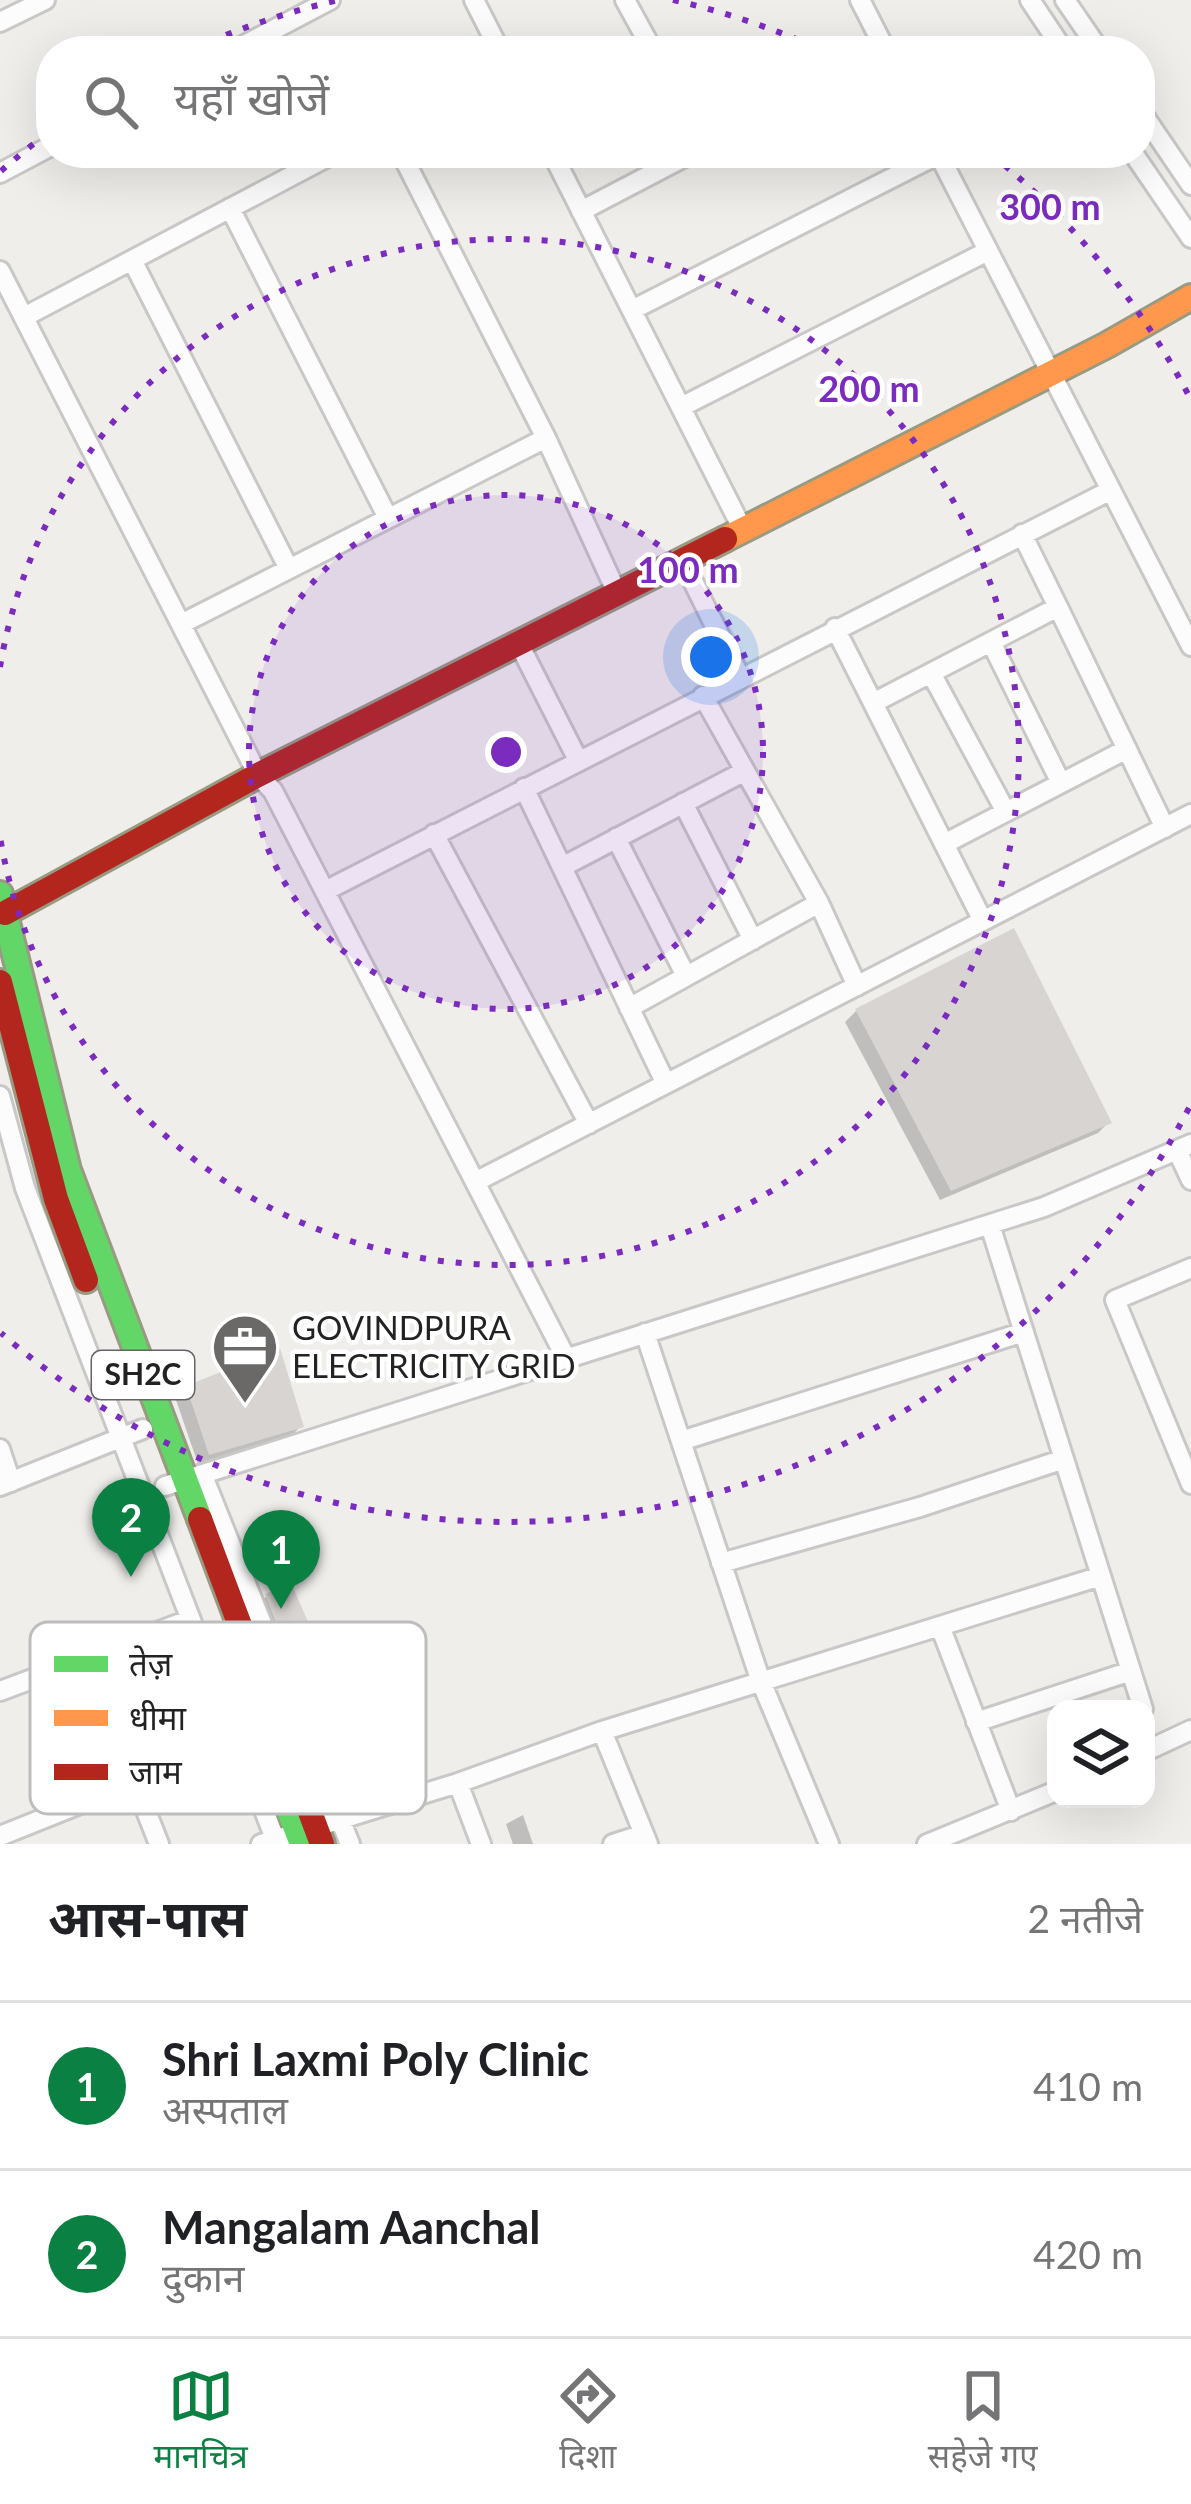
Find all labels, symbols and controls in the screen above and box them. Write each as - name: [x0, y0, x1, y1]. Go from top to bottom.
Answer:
- search box: [36, 36, 1155, 168]
- icon: search: [78, 69, 144, 135]
- text: यहाँ खोजें: [174, 71, 329, 125]
- text: 300 m: [999, 184, 1101, 228]
- text: 200 m: [818, 366, 920, 410]
- text: 100 m: [637, 547, 739, 591]
- your location: [681, 627, 741, 687]
- centre of rings: [485, 731, 527, 773]
- place label: GOVINDPURA ELECTRICITY GRID: [292, 1307, 576, 1385]
- office icon: GOVINDPURA ELECTRICITY GRID: [210, 1312, 280, 1406]
- road number: SH2C: [92, 1351, 194, 1399]
- pin: 2: [92, 1478, 170, 1577]
- pin: 1: [242, 1510, 320, 1609]
- legend: [30, 1622, 426, 1814]
- text: तेज़: [129, 1643, 173, 1683]
- text: धीमा: [129, 1697, 188, 1737]
- map controls: [1047, 1700, 1155, 1808]
- button: layers: [1047, 1700, 1155, 1808]
- text: जाम: [129, 1751, 183, 1791]
- text: आस-पास: [48, 1887, 247, 1948]
- text: 2 नतीजे: [1027, 1895, 1143, 1941]
- text: Shri Laxmi Poly Clinic: [162, 2032, 589, 2086]
- text: 1: [76, 2063, 98, 2109]
- text: 410 m: [1033, 2063, 1143, 2109]
- text: अस्पताल: [162, 2086, 288, 2132]
- text: Mangalam Aanchal: [162, 2200, 540, 2254]
- text: 2: [76, 2231, 98, 2277]
- text: 420 m: [1033, 2231, 1143, 2277]
- text: दुकान: [162, 2254, 244, 2300]
- tab: मानचित्र: [154, 2363, 248, 2481]
- tab: दिशा: [555, 2363, 621, 2481]
- tab: सहेजे गए: [928, 2363, 1037, 2481]

